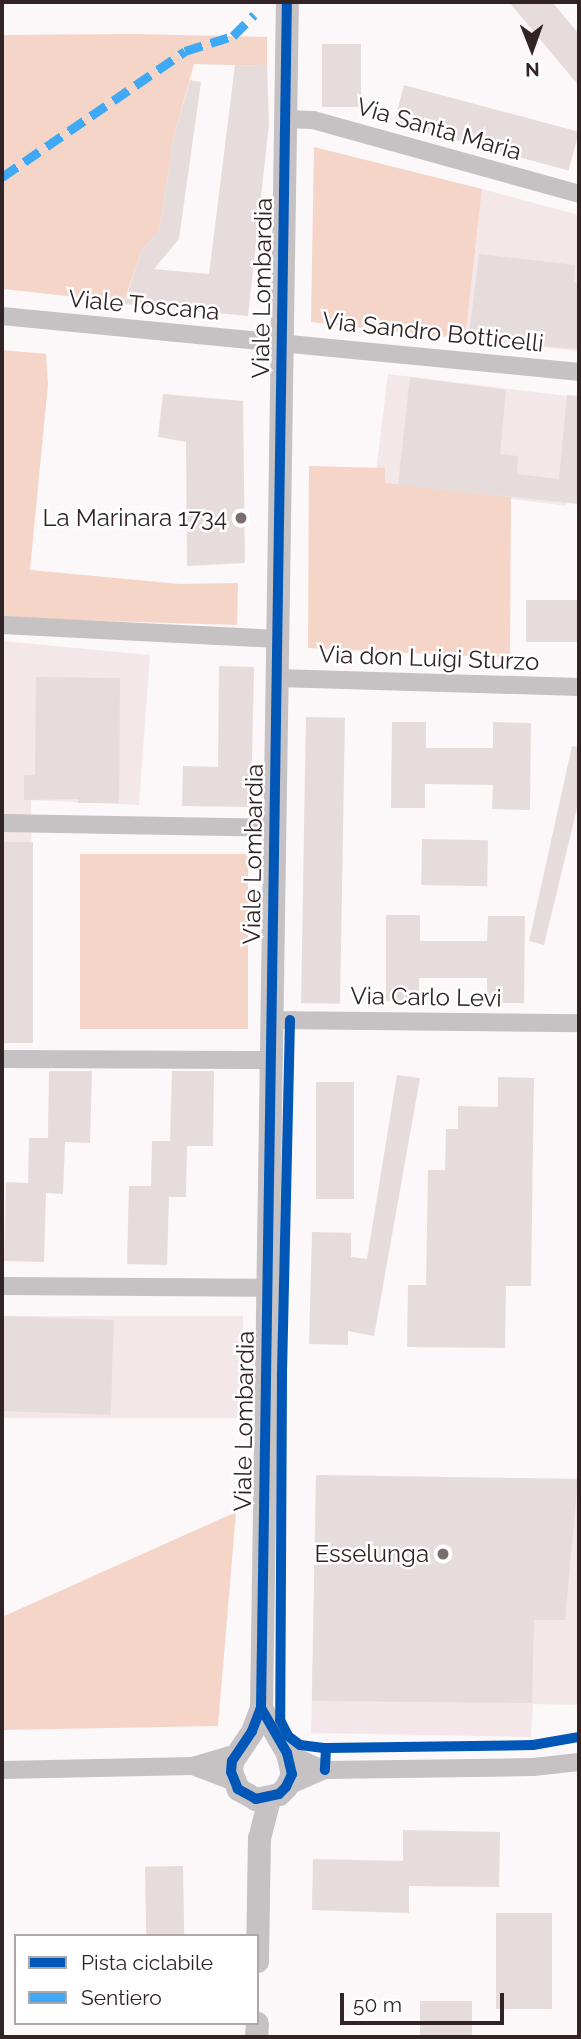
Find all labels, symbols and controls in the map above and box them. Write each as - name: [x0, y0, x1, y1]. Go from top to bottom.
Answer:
- north arrow: [497, 14, 567, 84]
- text: N: [525, 59, 540, 81]
- street label: Via Santa Maria: [353, 92, 525, 166]
- street label: Viale Lombardia: [246, 197, 278, 379]
- street label: Viale Toscana: [67, 284, 221, 326]
- street label: Via Sandro Botticelli: [321, 306, 545, 358]
- place label: La Marinara 1734: [43, 504, 227, 532]
- marker: La Marinara 1734: [233, 510, 249, 526]
- street label: Via don Luigi Sturzo: [318, 640, 540, 676]
- street label: Viale Lombardia: [237, 763, 269, 945]
- street label: Via Carlo Levi: [350, 981, 502, 1013]
- street label: Viale Lombardia: [228, 1330, 260, 1512]
- place label: Esselunga: [314, 1540, 429, 1568]
- marker: Esselunga: [435, 1546, 451, 1562]
- legend: [14, 1934, 259, 2025]
- text: Pista ciclabile: [81, 1950, 213, 1975]
- scale bar: [343, 1980, 508, 2024]
- text: Sentiero: [81, 1985, 162, 2010]
- text: 50 m: [353, 1992, 402, 2017]

